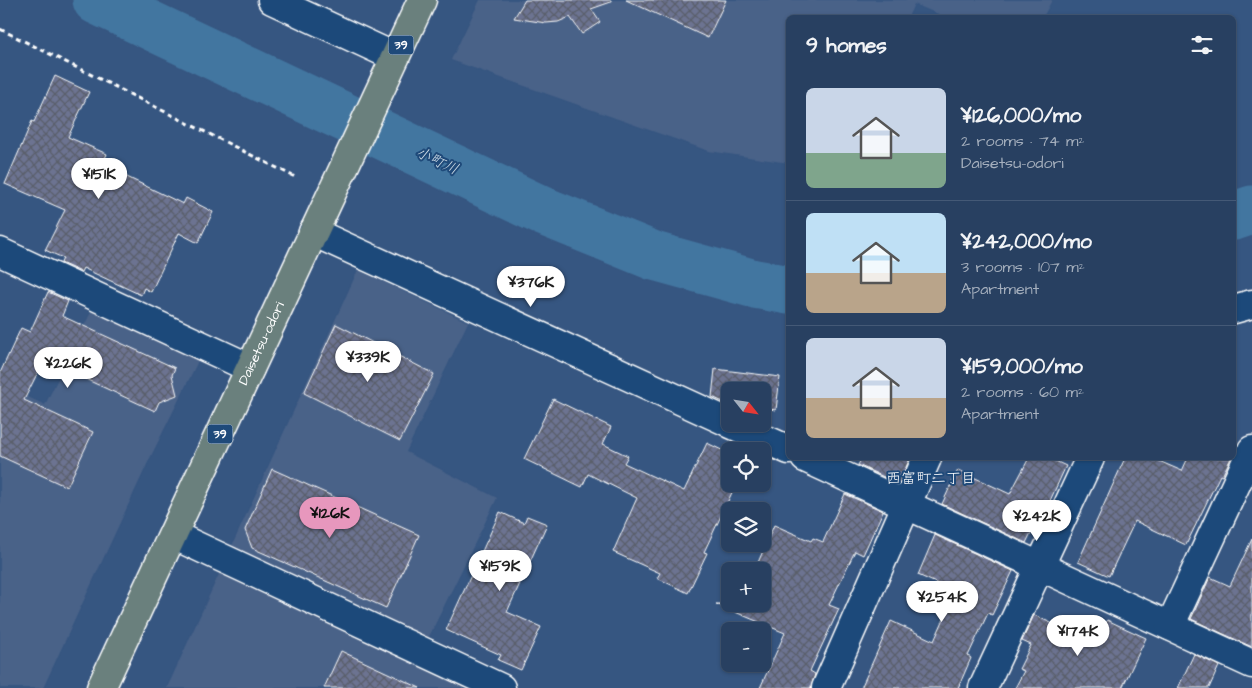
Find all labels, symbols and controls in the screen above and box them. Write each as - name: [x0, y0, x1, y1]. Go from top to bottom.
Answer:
- text: 9 homes: [806, 31, 887, 60]
- icon: filters: [1188, 31, 1216, 59]
- road number: 39: [388, 36, 414, 54]
- text: ¥126,000/mo: [961, 101, 1081, 130]
- icon: home: [846, 108, 906, 168]
- text: 2 rooms · 74 m²: [961, 130, 1085, 152]
- water label: 小町川: [412, 142, 462, 180]
- text: Daisetsu-odori: [961, 152, 1064, 174]
- pin: ¥151K: [64, 158, 134, 200]
- text: ¥151K: [82, 163, 116, 185]
- text: ¥242,000/mo: [961, 227, 1092, 256]
- icon: home: [846, 233, 906, 293]
- text: 3 rooms · 107 m²: [961, 256, 1085, 278]
- pin: ¥376K: [496, 266, 566, 308]
- text: ¥376K: [508, 271, 554, 293]
- text: Apartment: [961, 278, 1039, 300]
- street label: Daisetsu-odori: [234, 299, 290, 389]
- pin: ¥339K: [333, 340, 403, 383]
- pin: ¥226K: [33, 346, 103, 389]
- text: ¥339K: [346, 346, 390, 368]
- text: ¥226K: [45, 352, 91, 374]
- text: ¥159,000/mo: [961, 352, 1083, 381]
- icon: home: [846, 358, 906, 418]
- text: 2 rooms · 60 m²: [961, 381, 1084, 403]
- north arrow: [721, 382, 771, 432]
- map controls: [721, 382, 771, 672]
- text: Apartment: [961, 403, 1039, 425]
- road number: 39: [208, 424, 232, 444]
- button: locate: [721, 442, 771, 492]
- district label: 西富町二丁目: [886, 468, 976, 489]
- pin: ¥126K: [295, 496, 365, 539]
- pin: ¥242K: [1002, 500, 1072, 542]
- text: ¥126K: [310, 502, 350, 524]
- button: layers: [721, 502, 771, 552]
- text: ¥242K: [1013, 505, 1061, 527]
- pin: ¥159K: [465, 550, 535, 592]
- text: ¥159K: [480, 555, 520, 577]
- button: +: [721, 562, 771, 612]
- pin: ¥254K: [907, 580, 977, 623]
- text: ¥254K: [917, 586, 967, 608]
- pin: ¥174K: [1043, 614, 1113, 657]
- text: ¥174K: [1057, 620, 1099, 642]
- button: −: [721, 622, 771, 672]

